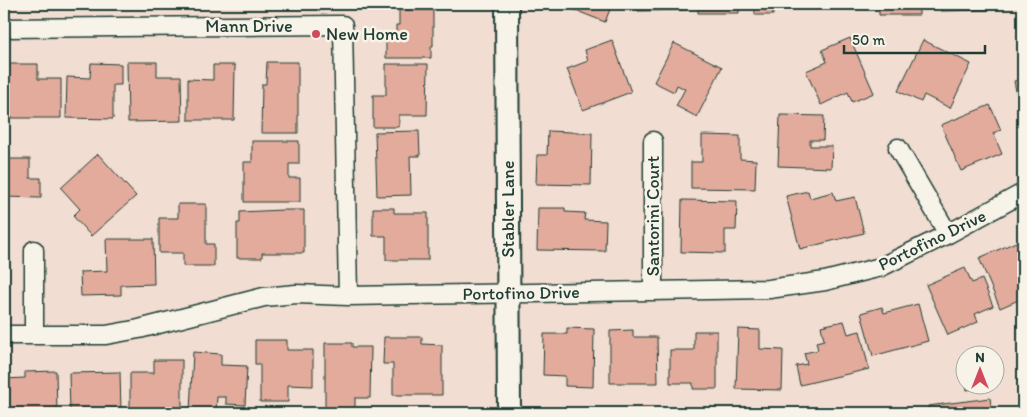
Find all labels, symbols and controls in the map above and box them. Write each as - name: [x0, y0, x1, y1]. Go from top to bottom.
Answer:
- street label: Mann Drive: [205, 15, 293, 37]
- scale bar: [844, 22, 986, 54]
- place label: New Home: [326, 23, 408, 45]
- marker: New Home: [310, 28, 322, 40]
- text: 50 m: [852, 31, 885, 49]
- street label: Santorini Court: [642, 156, 664, 276]
- street label: Stabler Lane: [497, 160, 519, 258]
- street label: Portofino Drive: [874, 204, 990, 276]
- street label: Portofino Drive: [462, 281, 580, 305]
- north arrow: [954, 344, 1004, 394]
- text: N: [975, 349, 985, 366]

